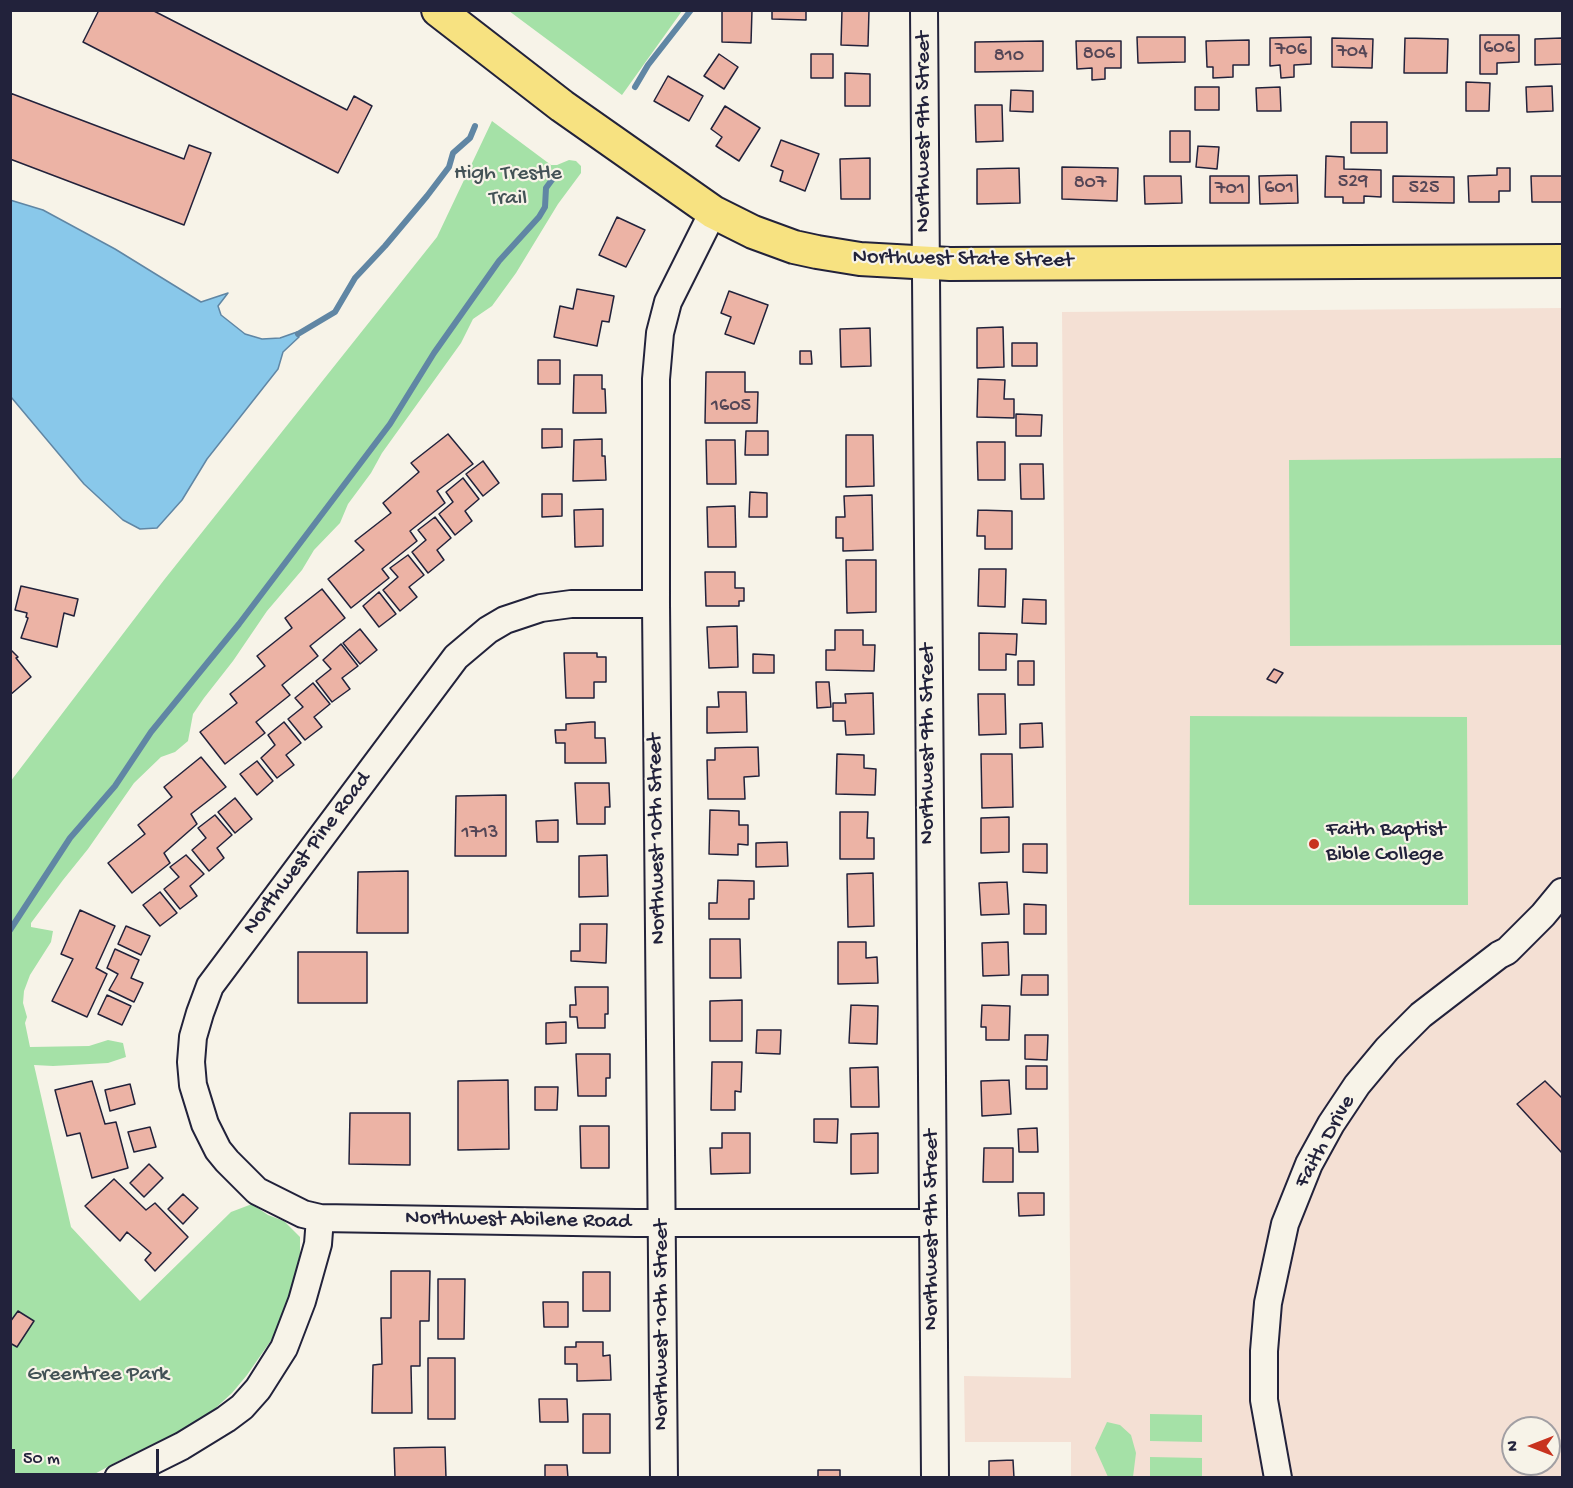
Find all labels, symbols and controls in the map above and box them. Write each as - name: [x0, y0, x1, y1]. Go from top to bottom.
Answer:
- street label: Northwest 9th Street: [912, 32, 938, 232]
- house number: 606: [1483, 37, 1515, 61]
- house number: 706: [1275, 39, 1307, 63]
- house number: 704: [1336, 41, 1368, 65]
- house number: 806: [1083, 43, 1115, 67]
- house number: 810: [994, 45, 1024, 69]
- park label: High Trestle Trail: [454, 162, 562, 214]
- house number: 529: [1338, 171, 1368, 195]
- house number: 807: [1074, 172, 1106, 196]
- house number: 601: [1264, 177, 1294, 201]
- house number: 525: [1409, 177, 1439, 201]
- house number: 701: [1215, 178, 1245, 202]
- street label: Northwest State Street: [852, 245, 1074, 275]
- house number: 1605: [711, 395, 751, 419]
- street label: Northwest 9th Street: [916, 644, 942, 844]
- street label: Northwest 10th Street: [643, 733, 673, 945]
- street label: Northwest Pine Road: [238, 767, 378, 941]
- place label: Faith Baptist Bible College: [1326, 818, 1445, 870]
- house number: 1713: [462, 822, 498, 846]
- marker: Faith Baptist Bible College: [1307, 837, 1321, 851]
- street label: Faith Drive: [1290, 1091, 1362, 1193]
- street label: Northwest 9th Street: [920, 1130, 946, 1330]
- street label: Northwest Abilene Road: [405, 1206, 631, 1236]
- street label: Northwest 10th Street: [650, 1219, 676, 1431]
- park label: Greentree Park: [27, 1363, 169, 1389]
- north arrow: [1501, 1416, 1561, 1476]
- scale bar: [15, 1437, 162, 1475]
- text: N: [1505, 1441, 1524, 1451]
- text: 50 m: [23, 1449, 60, 1470]

